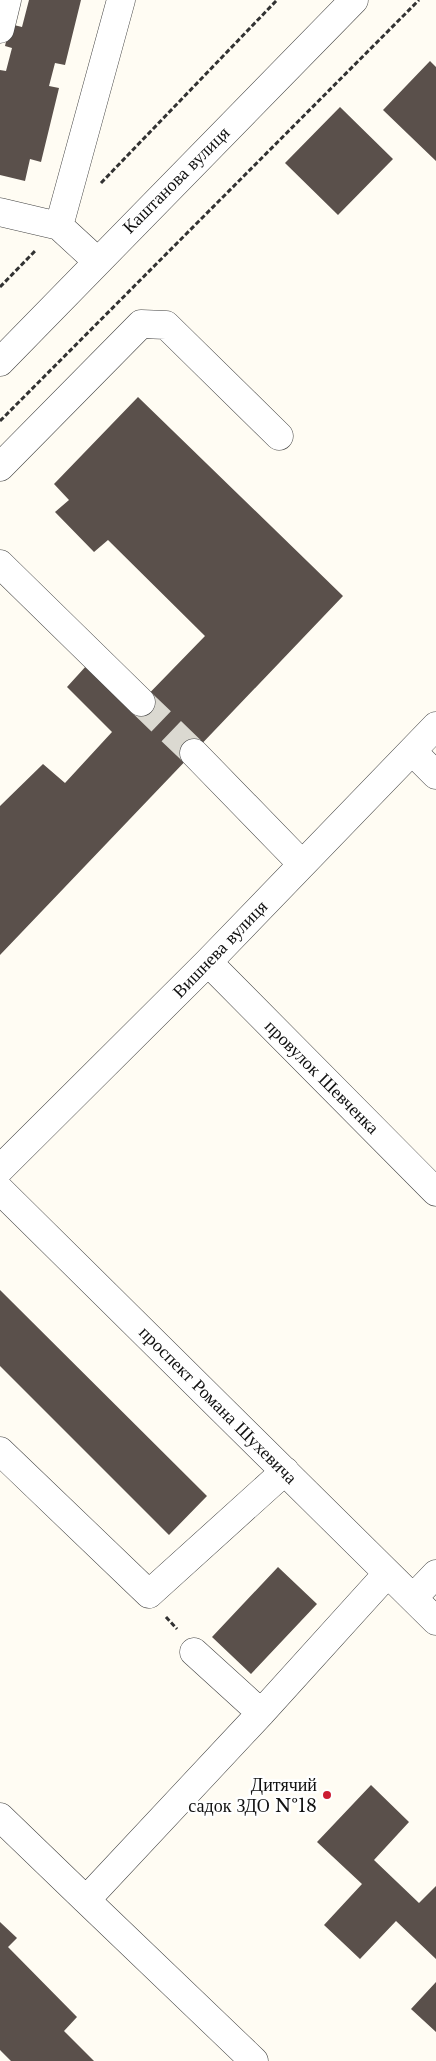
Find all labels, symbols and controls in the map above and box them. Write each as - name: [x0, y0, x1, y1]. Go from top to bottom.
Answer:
- street label: Каштанова вулиця: [118, 122, 234, 238]
- street label: Вишнева вулиця: [168, 896, 272, 1002]
- street label: провулок Шевченка: [260, 1015, 384, 1139]
- street label: проспект Романа Шухевича: [134, 1321, 302, 1489]
- place label: Дитячий садок ЗДО №18: [188, 1774, 317, 1817]
- marker: Дитячий садок ЗДО №18: [321, 1789, 333, 1801]

